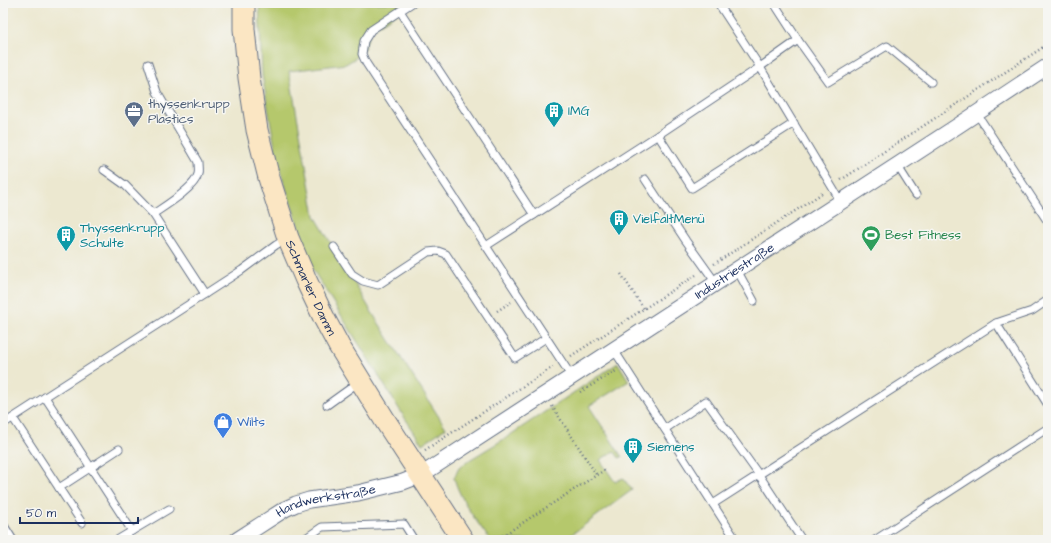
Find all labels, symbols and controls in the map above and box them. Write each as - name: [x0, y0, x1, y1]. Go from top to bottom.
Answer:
- place label: thyssenkrupp Plastics: [148, 95, 230, 128]
- office icon: thyssenkrupp Plastics: [123, 100, 145, 128]
- building icon: IMG: [543, 100, 565, 128]
- place label: IMG: [568, 102, 590, 120]
- building icon: VielfaltMenü: [608, 208, 630, 236]
- place label: VielfaltMenü: [633, 210, 705, 228]
- place label: Thyssenkrupp Schulte: [80, 219, 165, 252]
- building icon: Thyssenkrupp Schulte: [55, 224, 77, 252]
- sports icon: Best Fitness: [860, 224, 882, 252]
- place label: Best Fitness: [885, 226, 962, 244]
- street label: Schmarler Damm: [281, 237, 341, 340]
- street label: Industriestraße: [691, 238, 778, 304]
- shop icon: Wilts: [212, 411, 234, 439]
- place label: Wilts: [237, 413, 265, 431]
- building icon: Siemens: [622, 436, 644, 464]
- place label: Siemens: [647, 438, 695, 456]
- street label: Handwerkstraße: [272, 480, 377, 522]
- scale bar: [20, 499, 138, 525]
- text: 50 m: [26, 505, 57, 522]

